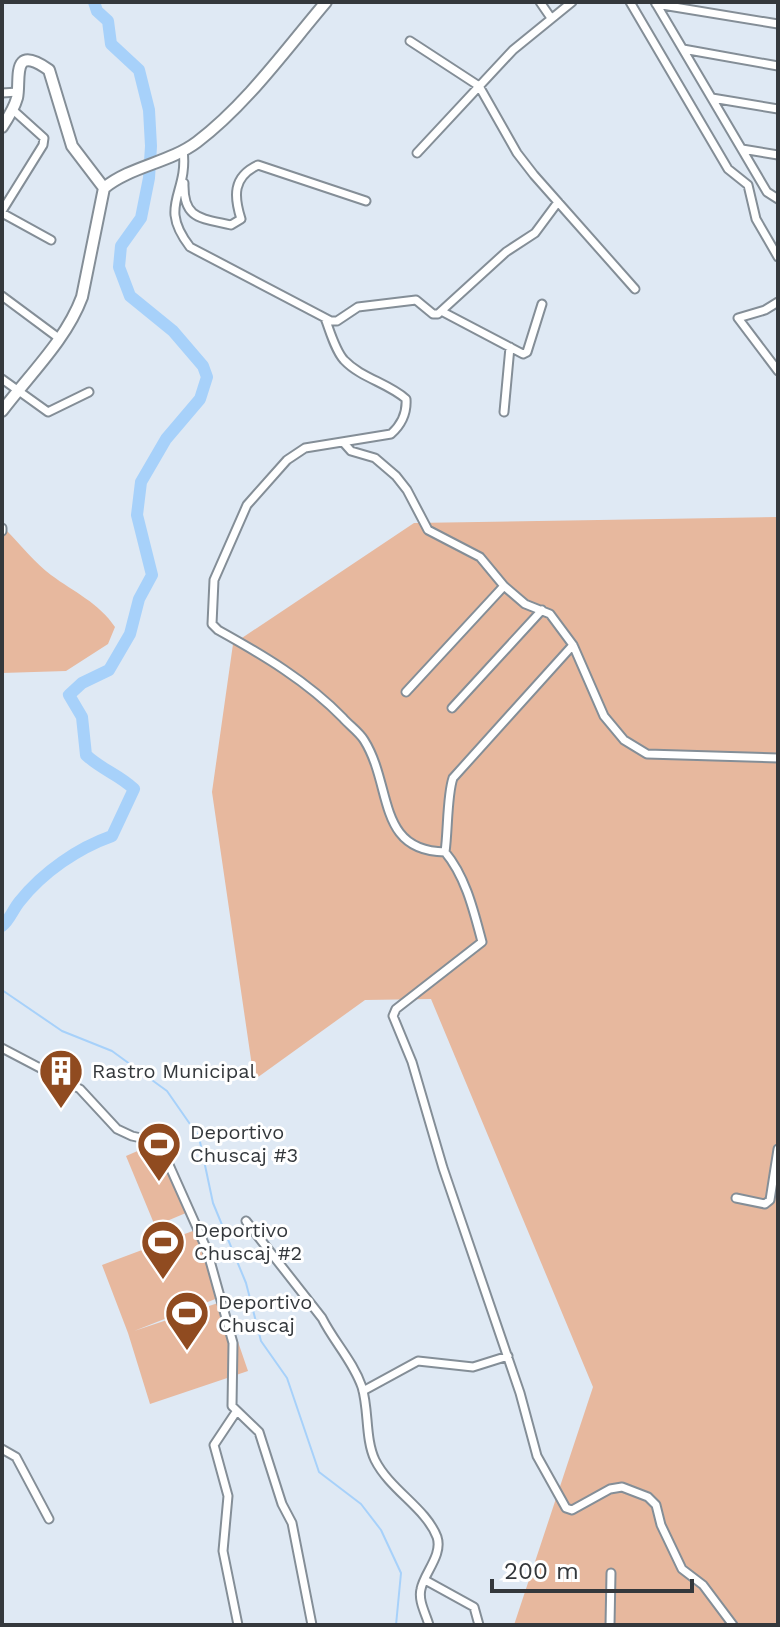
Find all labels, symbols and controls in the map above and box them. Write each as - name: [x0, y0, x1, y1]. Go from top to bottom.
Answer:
- building icon: Rastro Municipal: [37, 1047, 85, 1110]
- place label: Rastro Municipal: [92, 1059, 256, 1083]
- sports icon: Deportivo Chuscaj #3: [135, 1120, 183, 1183]
- place label: Deportivo Chuscaj #3: [190, 1120, 298, 1167]
- sports icon: Deportivo Chuscaj #2: [139, 1218, 187, 1281]
- place label: Deportivo Chuscaj #2: [194, 1218, 302, 1265]
- sports icon: Deportivo Chuscaj: [163, 1289, 211, 1352]
- place label: Deportivo Chuscaj: [218, 1290, 312, 1337]
- scale bar: [492, 1543, 692, 1593]
- text: 200 m: [504, 1557, 579, 1585]

